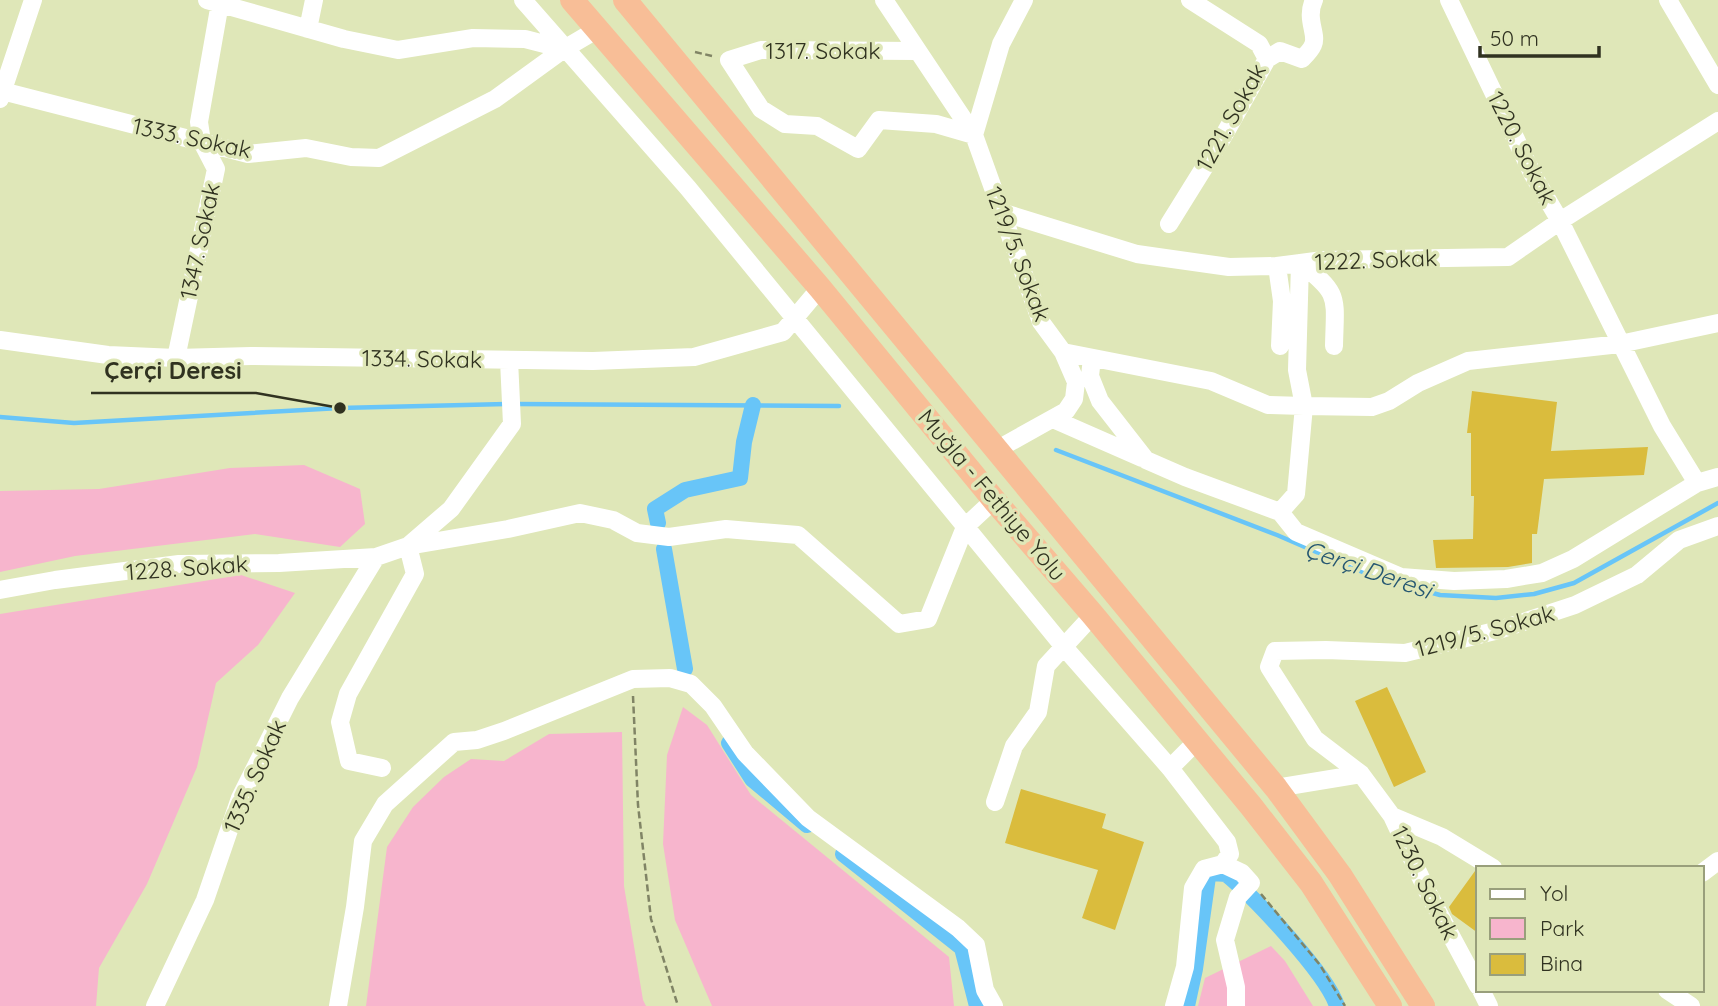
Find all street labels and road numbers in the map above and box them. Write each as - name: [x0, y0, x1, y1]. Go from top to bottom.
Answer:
- street label: 1317. Sokak: [765, 36, 881, 65]
- street label: 1221. Sokak: [1189, 58, 1272, 175]
- street label: 1220. Sokak: [1482, 86, 1563, 209]
- street label: 1333. Sokak: [130, 111, 254, 164]
- street label: 1347. Sokak: [173, 180, 226, 302]
- street label: 1219/5. Sokak: [979, 182, 1057, 325]
- street label: 1222. Sokak: [1314, 243, 1438, 276]
- street label: 1334. Sokak: [362, 343, 482, 374]
- street label: Muğla - Fethiye Yolu: [912, 403, 1073, 586]
- street label: 1228. Sokak: [125, 549, 249, 586]
- street label: 1219/5. Sokak: [1412, 598, 1557, 663]
- street label: 1335. Sokak: [217, 715, 292, 837]
- street label: 1230. Sokak: [1386, 821, 1465, 944]

